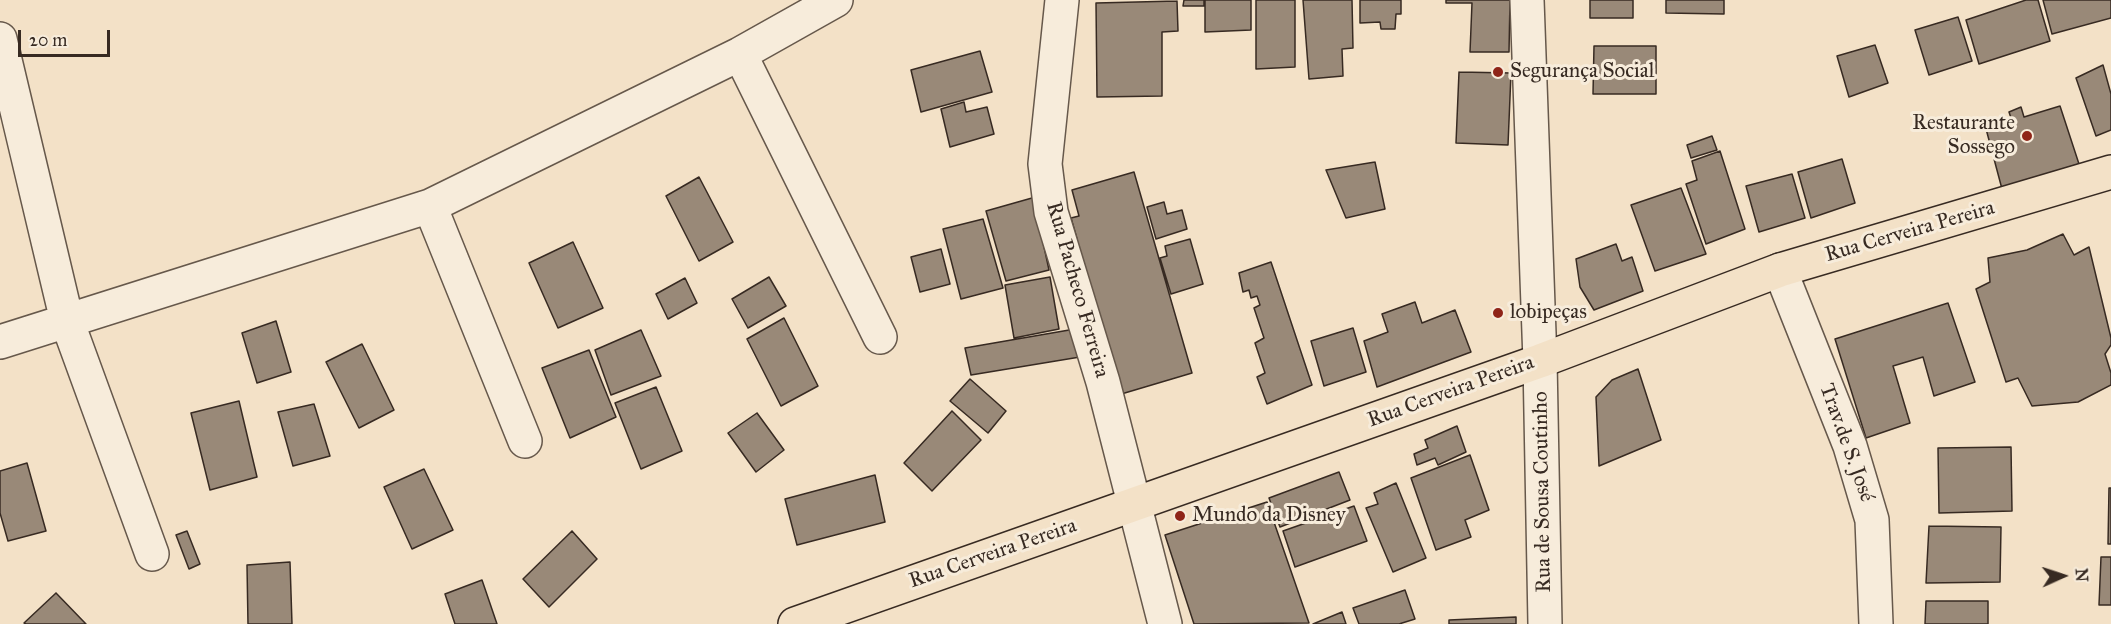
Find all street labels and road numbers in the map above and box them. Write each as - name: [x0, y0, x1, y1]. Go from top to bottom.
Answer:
- street label: Rua Cerveira Pereira: [1822, 196, 1998, 268]
- street label: Rua Pacheco Ferreira: [1040, 199, 1114, 381]
- street label: Rua Cerveira Pereira: [1364, 350, 1538, 434]
- street label: Trav.de S. José: [1813, 380, 1879, 506]
- street label: Rua de Sousa Coutinho: [1529, 391, 1557, 593]
- street label: Rua Cerveira Pereira: [906, 514, 1080, 594]

